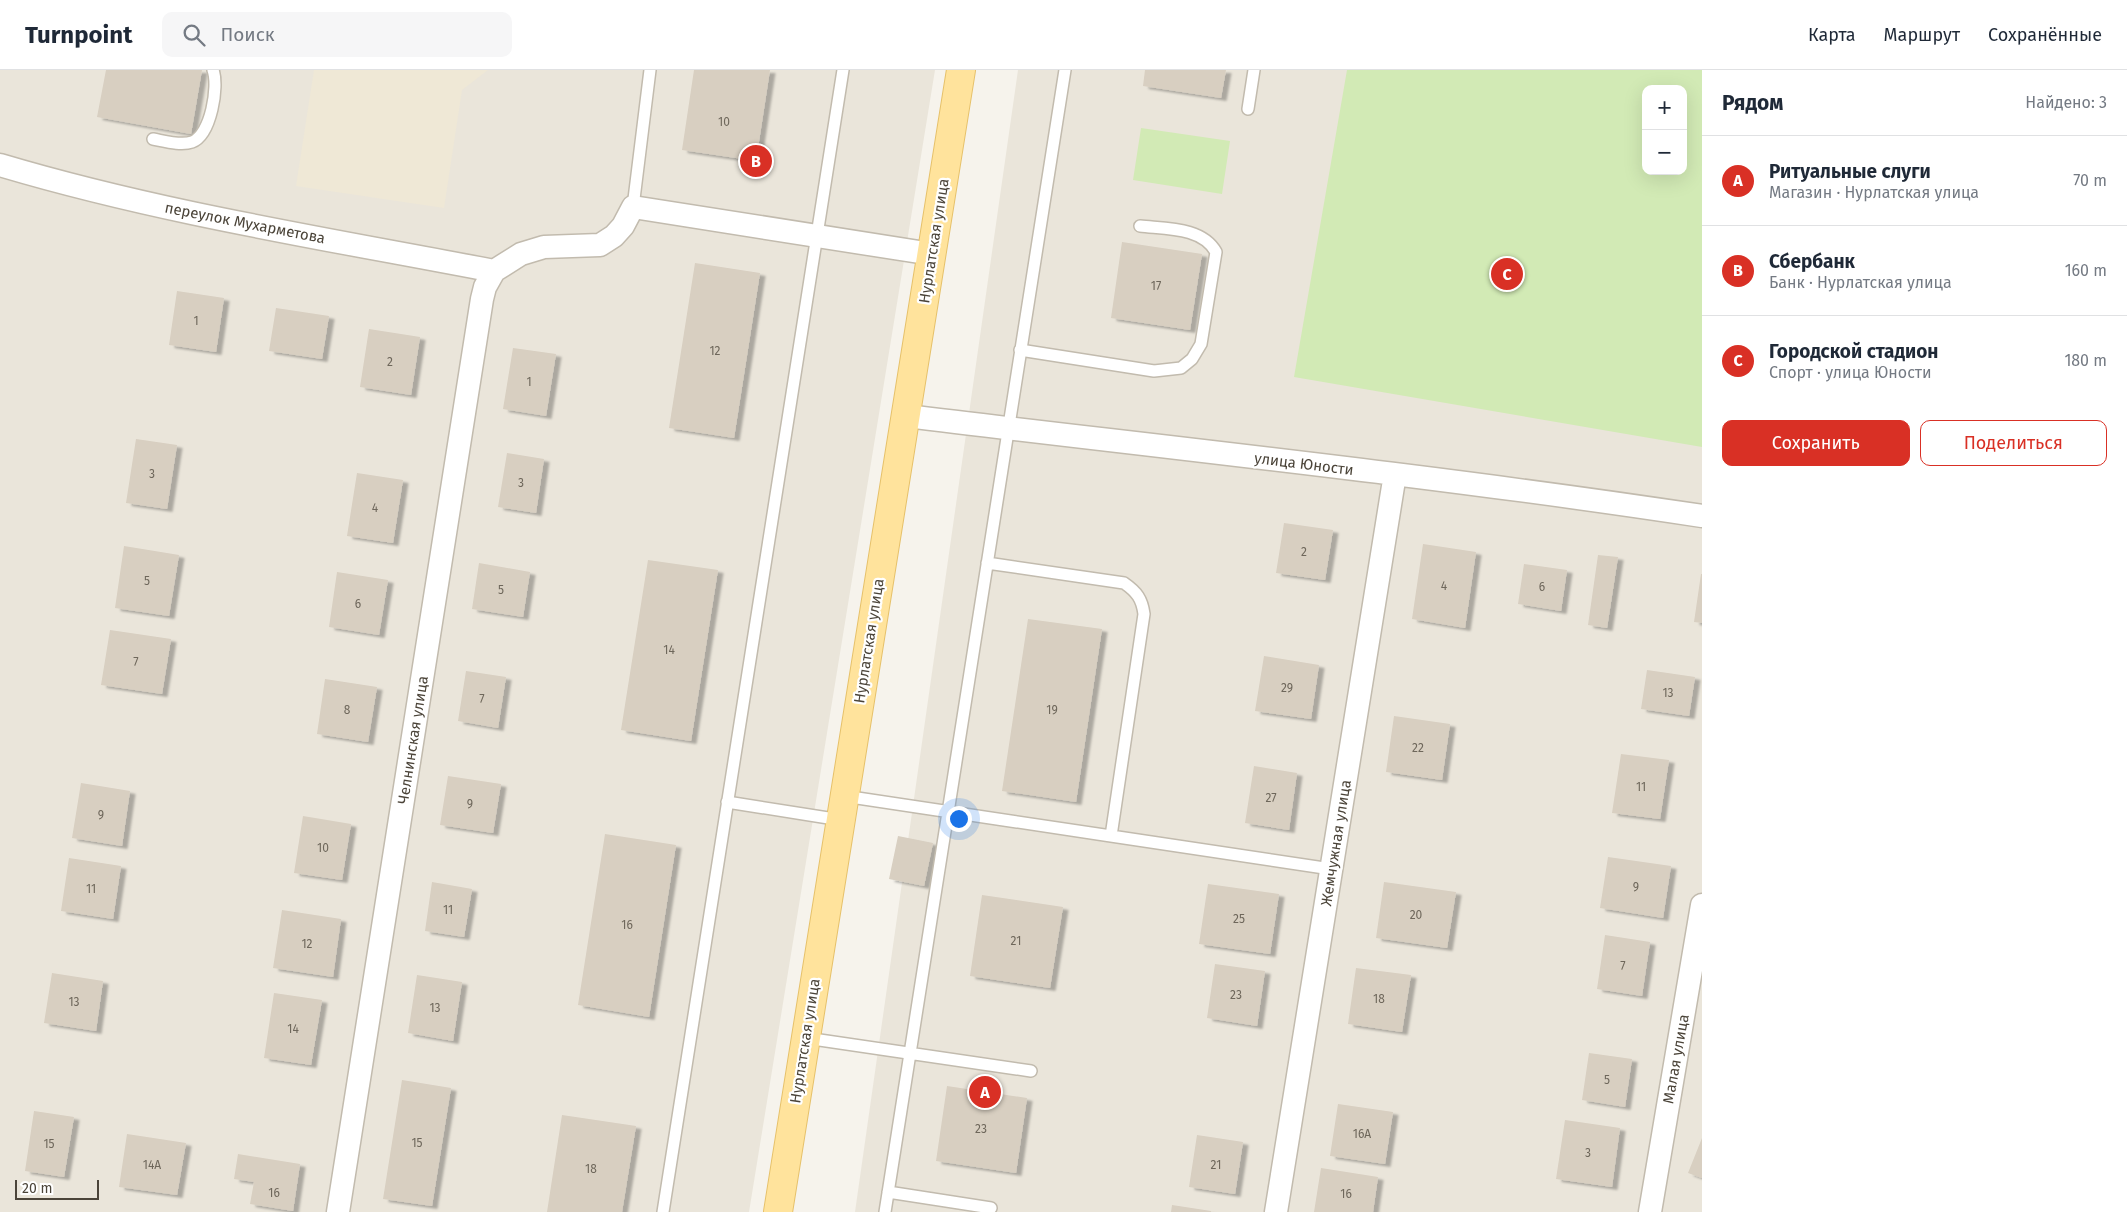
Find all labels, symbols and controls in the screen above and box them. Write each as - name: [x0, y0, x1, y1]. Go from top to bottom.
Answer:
- search box: [162, 12, 512, 57]
- text: Turnpoint: [25, 21, 132, 49]
- icon: search: [180, 21, 208, 49]
- text: Поиск: [220, 23, 275, 46]
- text: Карта: [1808, 24, 1856, 46]
- text: Маршрут: [1884, 24, 1960, 46]
- text: Сохранённые: [1988, 24, 2102, 46]
- map controls: [1642, 85, 1687, 175]
- button: +: [1642, 85, 1687, 130]
- text: Рядом: [1722, 90, 1783, 116]
- text: Найдено: 3: [2025, 93, 2107, 112]
- house number: 10: [718, 115, 730, 129]
- button: −: [1642, 130, 1687, 175]
- pin: B: [740, 142, 772, 180]
- text: Ритуальные слуги: [1769, 160, 1931, 183]
- text: A: [1733, 171, 1743, 190]
- text: 70 m: [2073, 171, 2107, 190]
- street label: Нурлатская улица: [915, 177, 953, 305]
- text: Магазин · Нурлатская улица: [1769, 183, 1979, 202]
- street label: переулок Мухарметова: [163, 199, 327, 247]
- text: Сбербанк: [1769, 250, 1855, 273]
- pin: C: [1491, 255, 1523, 293]
- text: B: [1733, 261, 1743, 280]
- text: 160 m: [2065, 261, 2107, 280]
- text: Банк · Нурлатская улица: [1769, 273, 1952, 292]
- house number: 17: [1151, 279, 1161, 293]
- house number: 1: [193, 314, 199, 328]
- text: Городской стадион: [1769, 340, 1938, 363]
- house number: 12: [709, 344, 721, 358]
- text: C: [1733, 351, 1743, 370]
- text: 180 m: [2064, 351, 2107, 370]
- house number: 2: [387, 355, 393, 369]
- text: Спорт · улица Юности: [1769, 363, 1932, 382]
- house number: 1: [526, 375, 532, 389]
- button: Сохранить: [1722, 420, 1910, 466]
- button: Поделиться: [1920, 420, 2107, 466]
- street label: улица Юности: [1253, 449, 1355, 479]
- house number: 3: [149, 467, 155, 481]
- house number: 3: [518, 476, 524, 490]
- house number: 4: [372, 501, 379, 515]
- house number: 2: [1301, 545, 1307, 559]
- house number: 5: [144, 574, 150, 588]
- street label: Нурлатская улица: [850, 577, 888, 705]
- house number: 4: [1441, 579, 1448, 593]
- house number: 6: [1539, 580, 1545, 594]
- house number: 5: [498, 583, 504, 597]
- house number: 6: [355, 597, 361, 611]
- house number: 14: [663, 643, 675, 657]
- house number: 7: [133, 655, 139, 669]
- street label: Челнинская улица: [394, 675, 432, 805]
- house number: 29: [1281, 681, 1293, 695]
- house number: 13: [1662, 686, 1674, 700]
- house number: 7: [479, 692, 485, 706]
- house number: 8: [344, 703, 351, 717]
- house number: 19: [1046, 703, 1058, 717]
- house number: 22: [1412, 741, 1424, 755]
- street label: Жемчужная улица: [1317, 779, 1355, 907]
- house number: 11: [1636, 780, 1646, 794]
- house number: 27: [1265, 791, 1277, 805]
- house number: 9: [467, 797, 473, 811]
- your location: [946, 806, 972, 832]
- house number: 9: [98, 808, 104, 822]
- house number: 10: [317, 841, 329, 855]
- house number: 9: [1633, 880, 1639, 894]
- house number: 11: [86, 882, 96, 896]
- house number: 11: [443, 903, 453, 917]
- house number: 20: [1410, 908, 1423, 922]
- house number: 25: [1233, 912, 1245, 926]
- house number: 16: [621, 918, 633, 932]
- house number: 21: [1011, 934, 1021, 948]
- house number: 12: [301, 937, 313, 951]
- house number: 7: [1620, 959, 1626, 973]
- street label: Нурлатская улица: [786, 977, 824, 1105]
- house number: 23: [1230, 988, 1242, 1002]
- house number: 18: [1373, 992, 1385, 1006]
- house number: 13: [68, 995, 80, 1009]
- house number: 13: [429, 1001, 441, 1015]
- street label: Малая улица: [1659, 1013, 1693, 1105]
- house number: 14: [287, 1022, 299, 1036]
- pin: A: [969, 1073, 1001, 1111]
- house number: 5: [1604, 1073, 1610, 1087]
- house number: 23: [975, 1122, 987, 1136]
- house number: 16А: [1353, 1127, 1371, 1141]
- house number: 15: [411, 1136, 423, 1150]
- house number: 15: [43, 1137, 55, 1151]
- house number: 3: [1585, 1146, 1591, 1160]
- house number: 14А: [143, 1158, 161, 1172]
- house number: 21: [1211, 1158, 1221, 1172]
- house number: 18: [585, 1162, 597, 1176]
- scale bar: [15, 1177, 99, 1200]
- text: 20 m: [22, 1180, 52, 1197]
- house number: 16: [268, 1186, 280, 1200]
- house number: 16: [1340, 1187, 1352, 1201]

